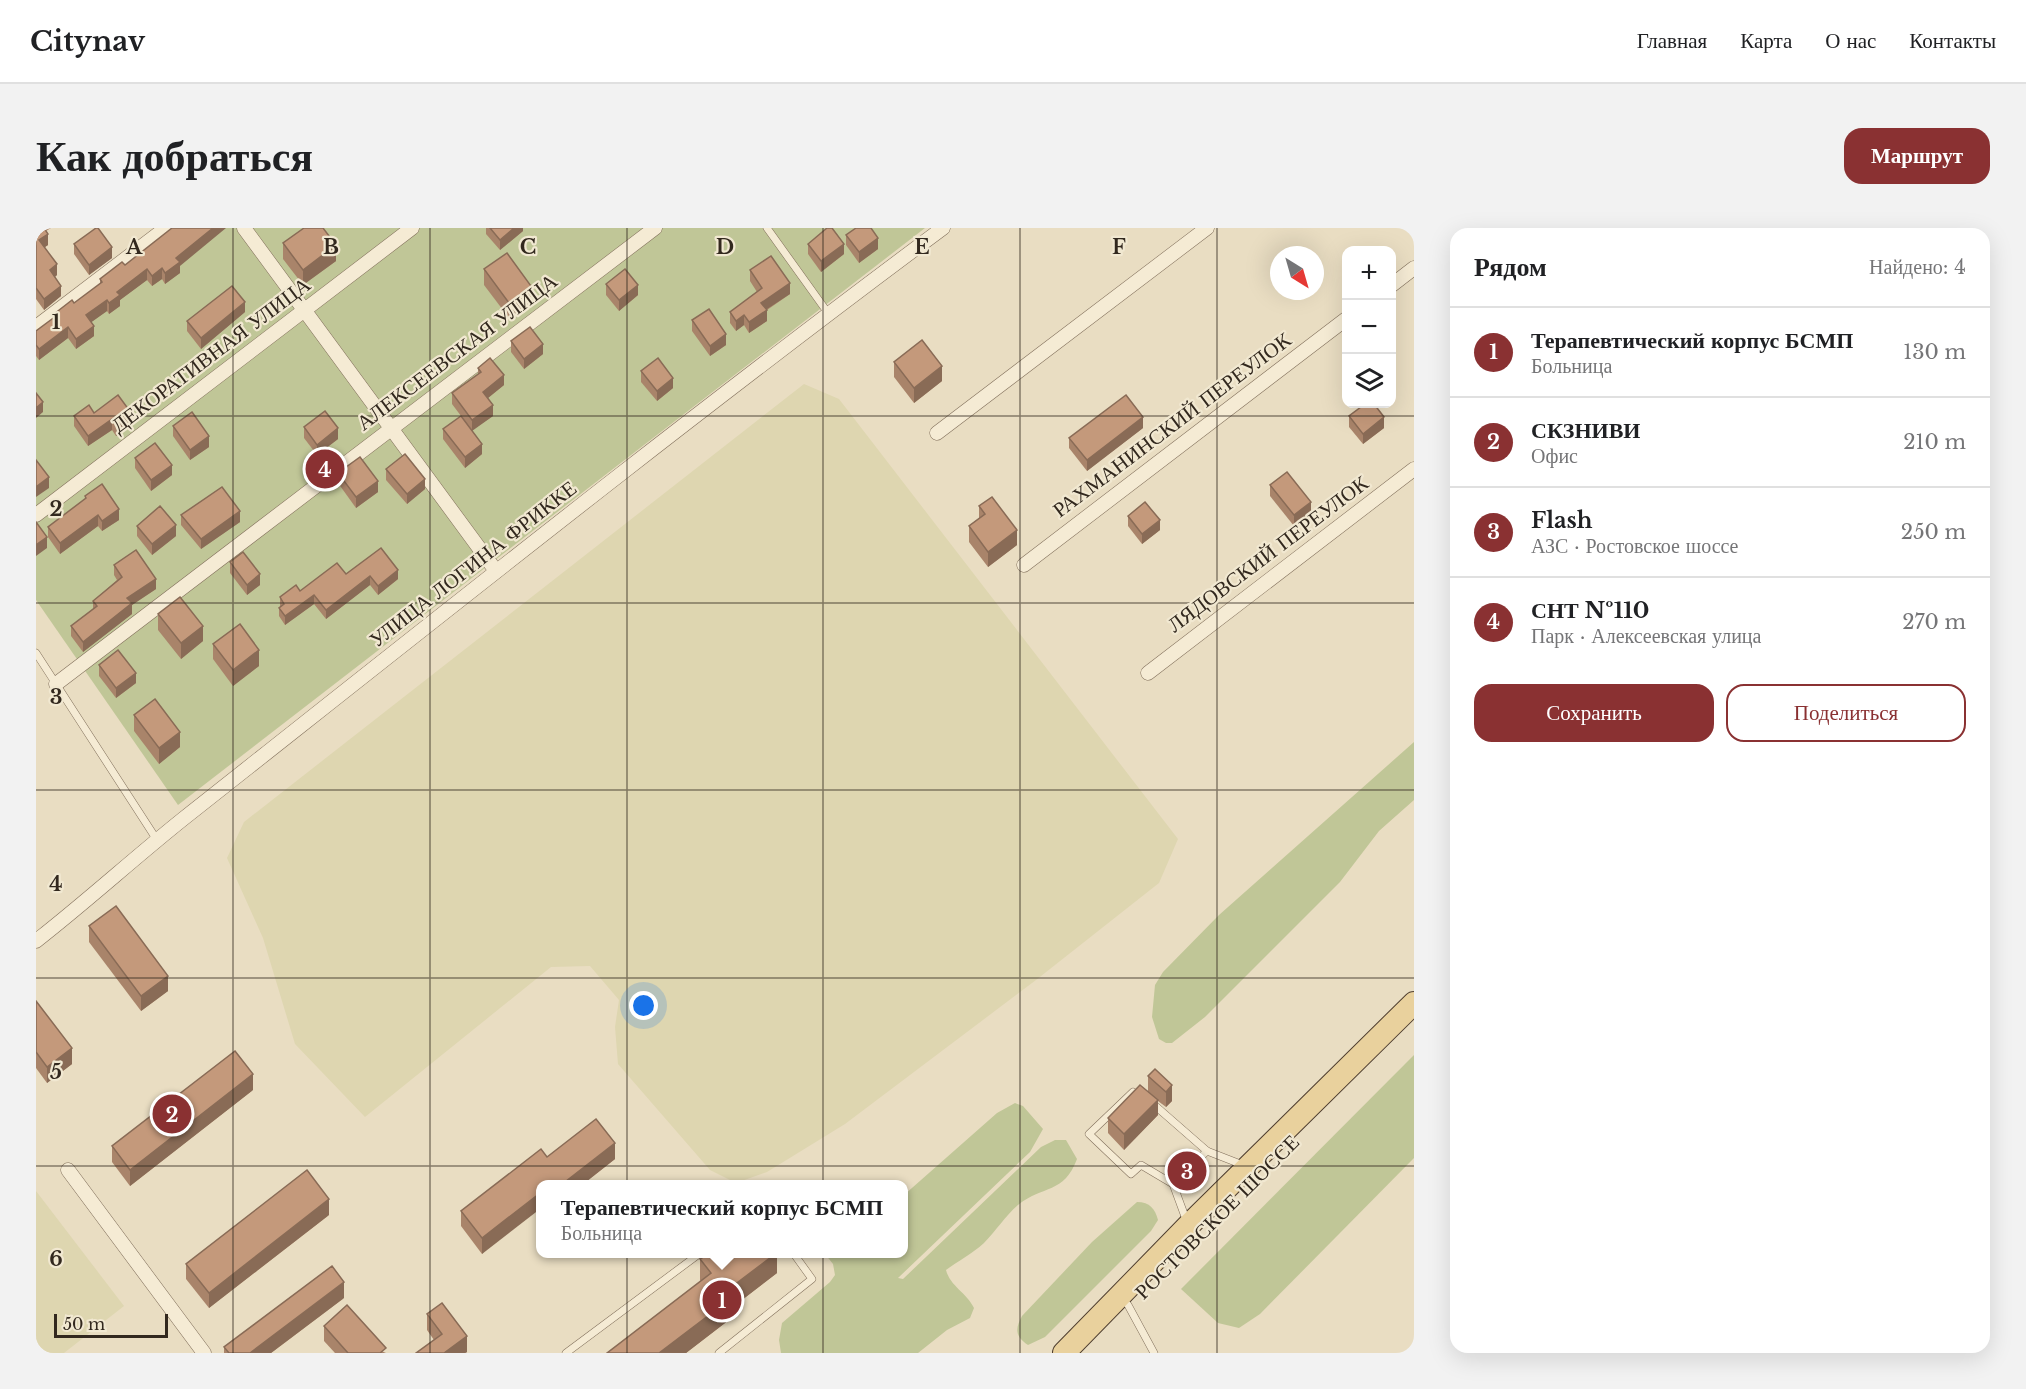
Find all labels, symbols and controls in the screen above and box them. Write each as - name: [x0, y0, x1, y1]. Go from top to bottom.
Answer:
- text: Citynav: [30, 24, 145, 59]
- text: Главная: [1637, 28, 1707, 54]
- text: Карта: [1740, 28, 1792, 54]
- text: О нас: [1825, 28, 1876, 54]
- text: Контакты: [1909, 28, 1996, 54]
- button: Маршрут: [1844, 128, 1990, 184]
- text: Как добраться: [36, 130, 313, 182]
- text: A: [125, 235, 143, 259]
- text: B: [323, 235, 339, 259]
- text: C: [520, 235, 536, 259]
- text: D: [716, 235, 734, 259]
- text: E: [914, 235, 930, 259]
- text: F: [1112, 235, 1126, 259]
- north arrow: [1270, 246, 1324, 300]
- map controls: [1342, 246, 1396, 408]
- button: +: [1342, 246, 1396, 300]
- text: Рядом: [1474, 251, 1547, 283]
- text: Найдено: 4: [1869, 255, 1966, 279]
- street label: АЛЕКСЕЕВСКАЯ УЛИЦА: [351, 267, 563, 436]
- street label: ДЕКОРАТИВНАЯ УЛИЦА: [106, 271, 316, 438]
- button: −: [1342, 300, 1396, 354]
- text: 1: [52, 310, 61, 334]
- street label: РАХМАНИНСКИЙ ПЕРЕУЛОК: [1048, 326, 1297, 523]
- text: Терапевтический корпус БСМП: [1531, 327, 1853, 354]
- text: 1: [1489, 340, 1498, 364]
- text: 130 m: [1903, 340, 1966, 364]
- button: layers: [1342, 354, 1396, 408]
- text: Больница: [1531, 354, 1612, 378]
- text: СКЗНИВИ: [1531, 417, 1640, 444]
- text: 2: [1487, 430, 1500, 454]
- text: 210 m: [1903, 430, 1966, 454]
- text: Офис: [1531, 444, 1578, 468]
- pin: 4: [306, 446, 344, 492]
- street label: ЛЯДОВСКИЙ ПЕРЕУЛОК: [1163, 469, 1374, 638]
- street label: УЛИЦА ЛОГИНА ФРИККЕ: [364, 475, 582, 653]
- text: 2: [49, 497, 63, 521]
- text: Flash: [1531, 507, 1593, 534]
- text: 3: [1487, 520, 1500, 544]
- text: 250 m: [1901, 520, 1966, 544]
- text: АЗС · Ростовское шоссе: [1531, 534, 1739, 558]
- text: СНТ №110: [1531, 597, 1649, 624]
- text: 4: [1487, 610, 1500, 634]
- text: 270 m: [1902, 610, 1966, 634]
- text: Парк · Алексеевская улица: [1531, 624, 1761, 648]
- button: Сохранить: [1474, 684, 1714, 742]
- button: Поделиться: [1726, 684, 1966, 742]
- text: 3: [50, 685, 62, 709]
- text: 4: [49, 872, 63, 896]
- your location: [629, 991, 658, 1020]
- text: 5: [50, 1060, 62, 1084]
- pin: 2: [152, 1092, 192, 1136]
- street label: РОСТОВСКОЕ ШОССЕ: [1129, 1129, 1305, 1305]
- pin: 3: [1168, 1148, 1206, 1194]
- popup: [536, 1180, 908, 1258]
- text: Терапевтический корпус БСМП: [561, 1194, 883, 1221]
- text: Больница: [561, 1221, 642, 1245]
- text: 6: [49, 1247, 63, 1271]
- pin: 1: [702, 1278, 742, 1322]
- scale bar: [54, 1311, 168, 1338]
- text: 50 m: [63, 1314, 105, 1334]

